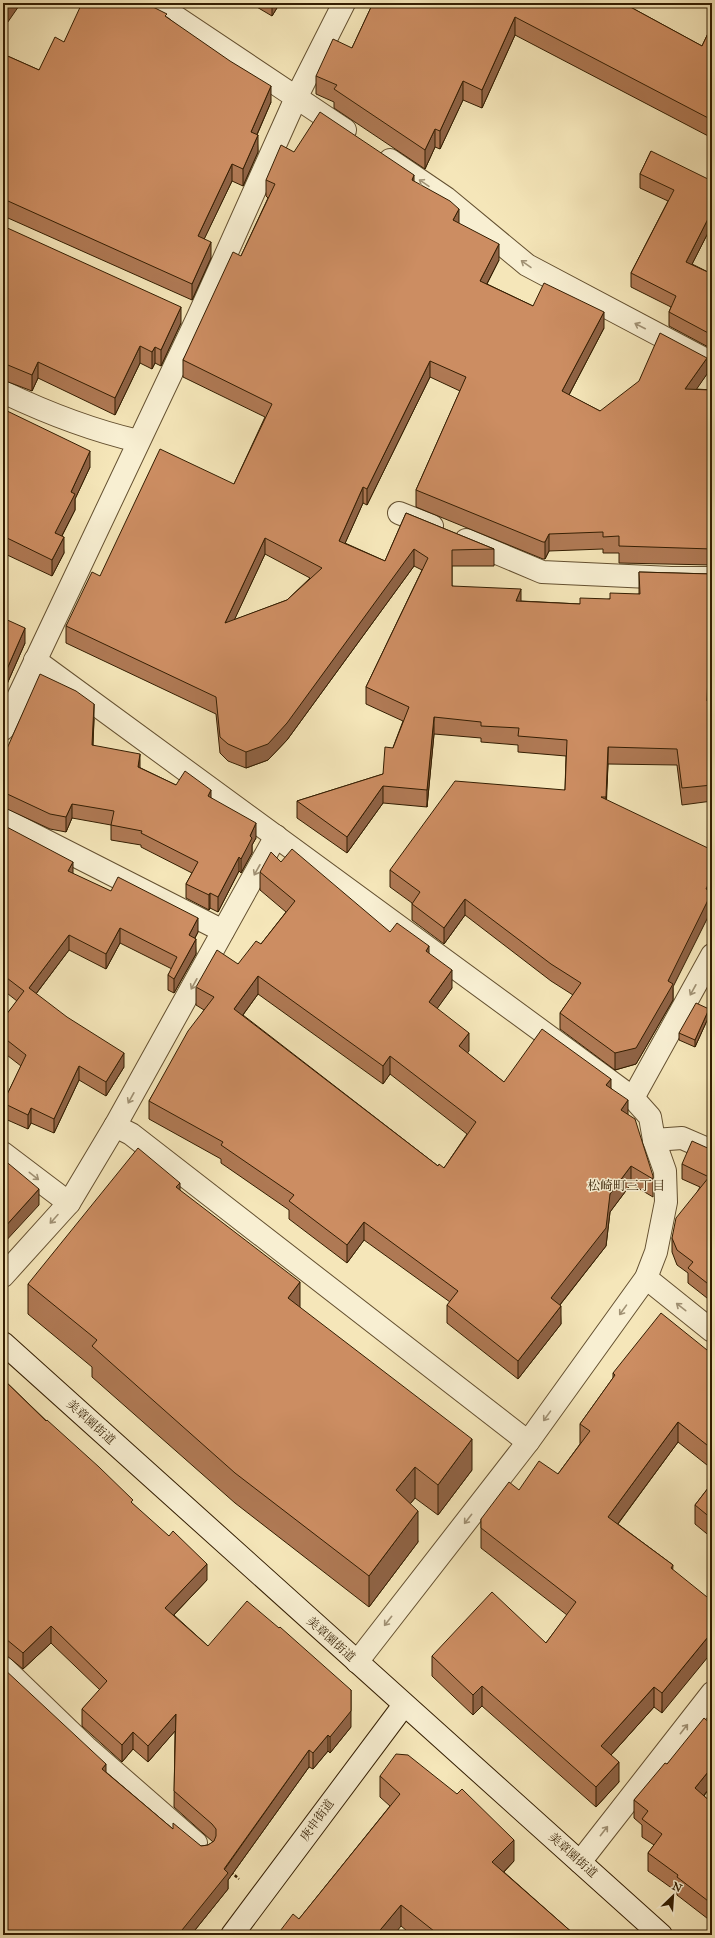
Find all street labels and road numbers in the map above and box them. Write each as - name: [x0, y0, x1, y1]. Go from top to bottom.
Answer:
- street label: 美章園街道: [64, 1397, 118, 1447]
- street label: 美章園街道: [304, 1614, 358, 1664]
- street label: 庚申街道: [297, 1796, 337, 1844]
- street label: 美章園街道: [546, 1830, 600, 1880]

